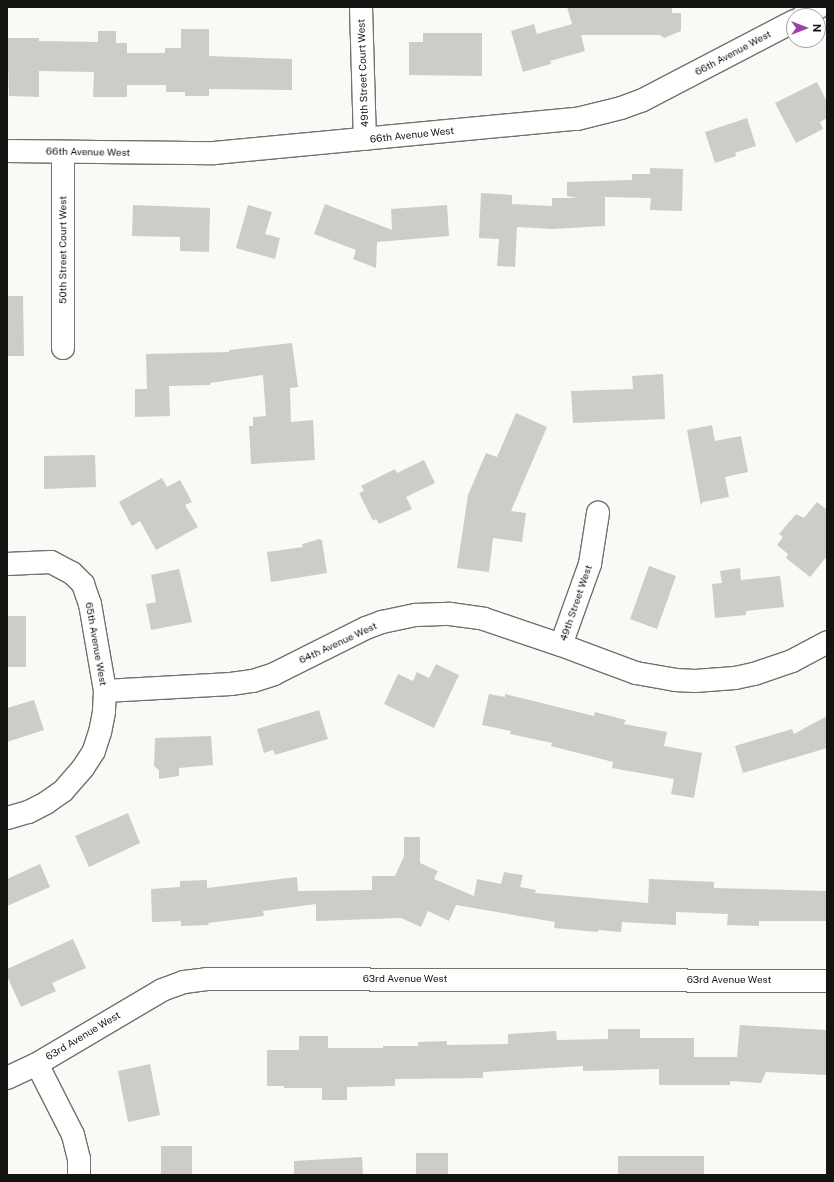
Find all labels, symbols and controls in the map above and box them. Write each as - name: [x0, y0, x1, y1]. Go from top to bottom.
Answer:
- north arrow: [786, 8, 826, 48]
- street label: 49th Street Court West: [355, 19, 371, 127]
- text: N: [811, 24, 823, 32]
- street label: 66th Avenue West: [693, 28, 773, 78]
- street label: 66th Avenue West: [369, 125, 455, 145]
- street label: 66th Avenue West: [46, 145, 130, 159]
- street label: 50th Street Court West: [57, 196, 69, 304]
- street label: 49th Street West: [557, 563, 595, 643]
- street label: 65th Avenue West: [83, 601, 109, 687]
- street label: 64th Avenue West: [297, 620, 379, 666]
- street label: 63rd Avenue West: [362, 973, 448, 985]
- street label: 63rd Avenue West: [686, 974, 772, 986]
- street label: 63rd Avenue West: [43, 1009, 123, 1063]

